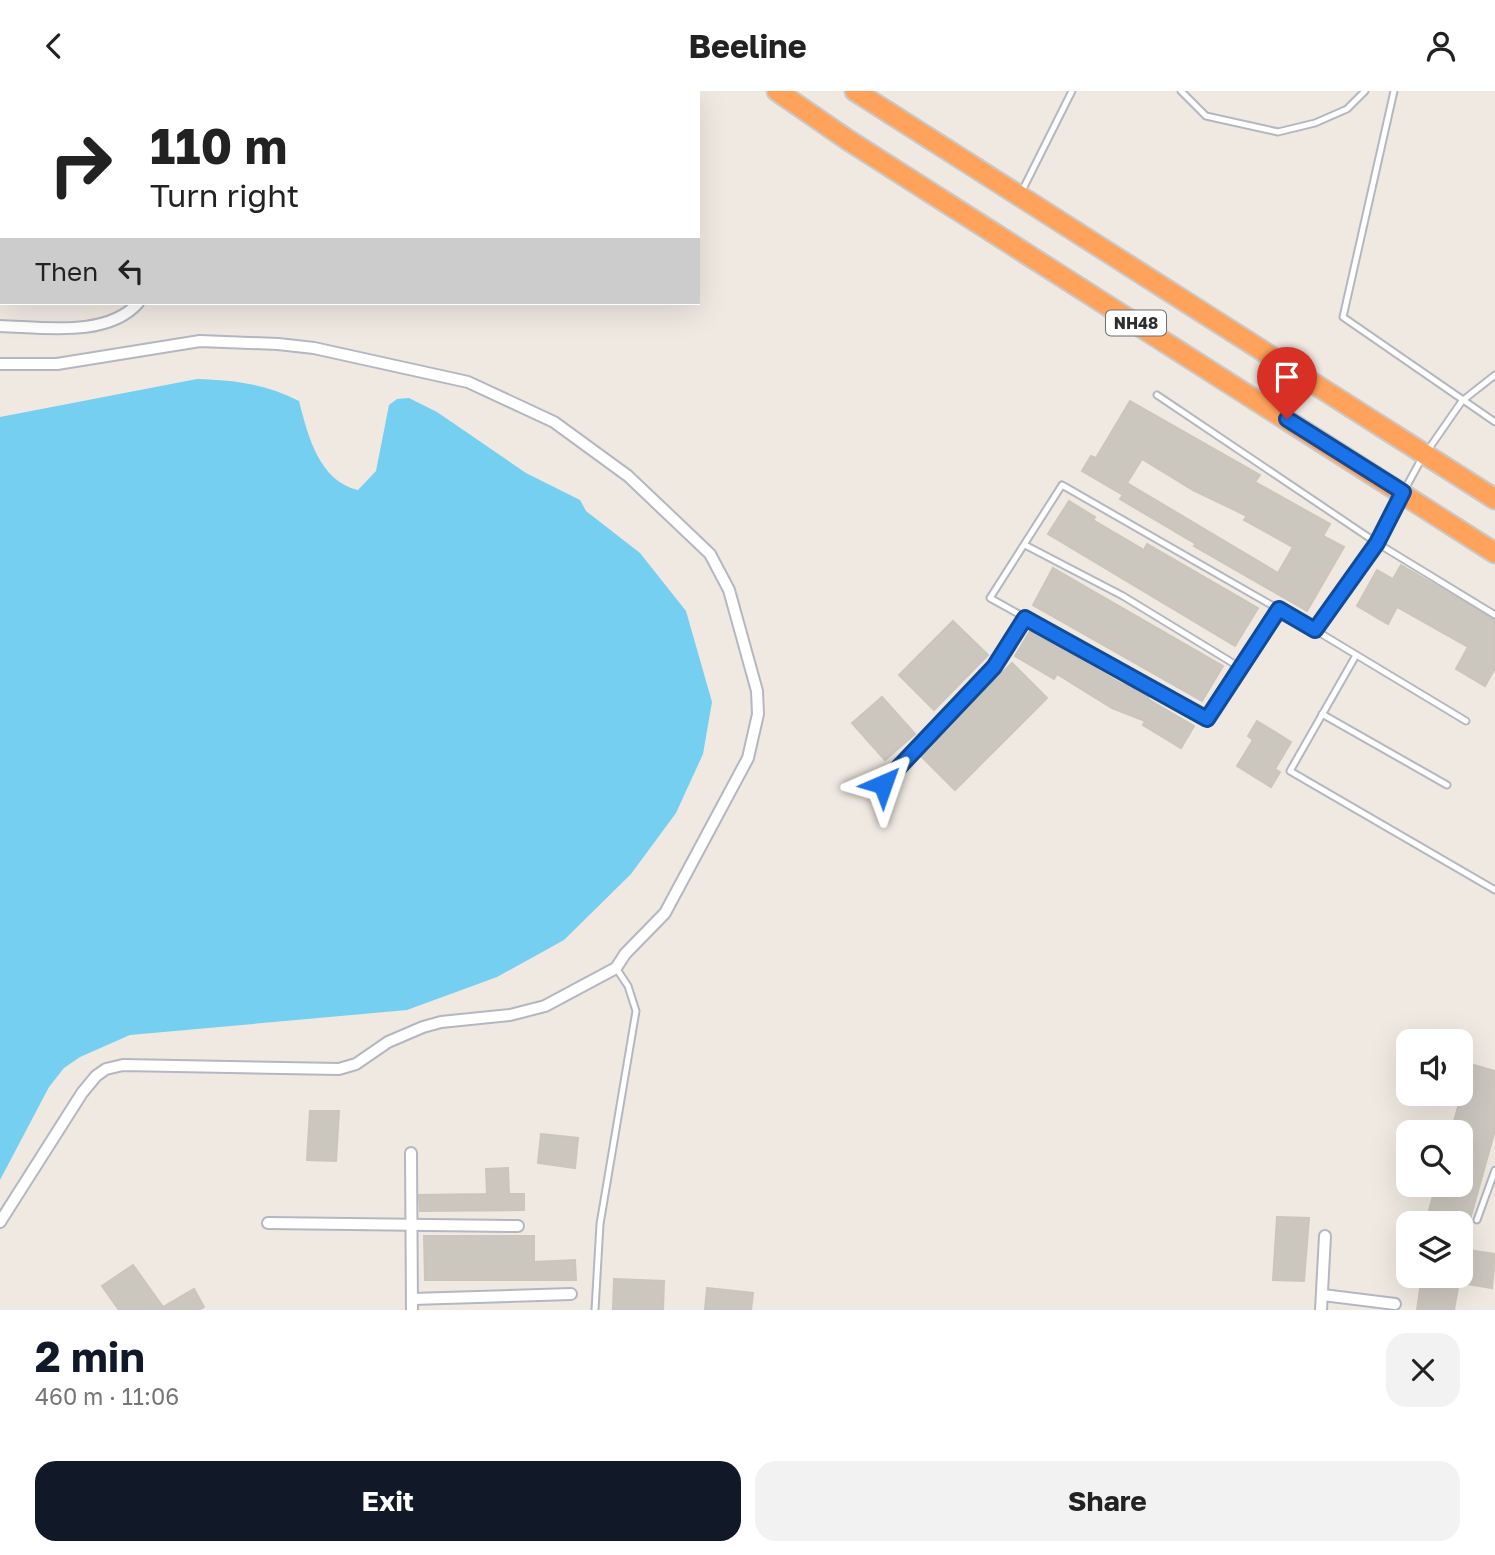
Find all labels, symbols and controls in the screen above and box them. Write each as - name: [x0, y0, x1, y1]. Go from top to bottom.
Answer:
- icon: back: [35, 27, 73, 65]
- text: Beeline: [688, 27, 807, 65]
- icon: person: [1422, 27, 1460, 65]
- text: 110 m: [150, 116, 287, 175]
- icon: right: [35, 119, 126, 210]
- text: Turn right: [150, 176, 299, 214]
- icon: left: [112, 252, 150, 290]
- text: Then: [35, 256, 98, 287]
- road number: NH48: [1106, 311, 1166, 335]
- pin: [1257, 347, 1317, 419]
- icon: arrive: [1268, 358, 1306, 396]
- position arrow: [846, 747, 920, 821]
- map controls: [1396, 1029, 1473, 1288]
- button: sound: [1396, 1029, 1473, 1106]
- button: search: [1396, 1120, 1473, 1197]
- button: layers: [1396, 1211, 1473, 1288]
- text: 2 min: [35, 1331, 145, 1381]
- button: close: [1386, 1333, 1460, 1407]
- text: 460 m · 11:06: [35, 1382, 179, 1410]
- button: Exit: [35, 1461, 741, 1541]
- button: Share: [755, 1461, 1460, 1541]

